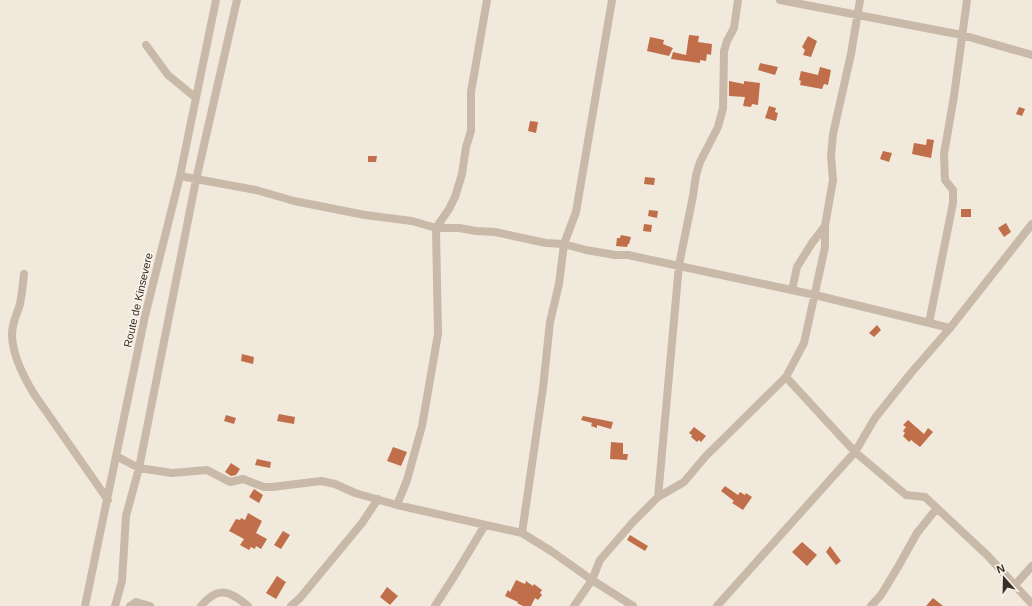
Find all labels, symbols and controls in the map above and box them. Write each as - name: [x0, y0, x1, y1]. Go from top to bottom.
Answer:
- street label: Route de Kinsevere: [121, 252, 155, 348]
- north arrow: [984, 558, 1024, 598]
- text: N: [995, 562, 1006, 576]

